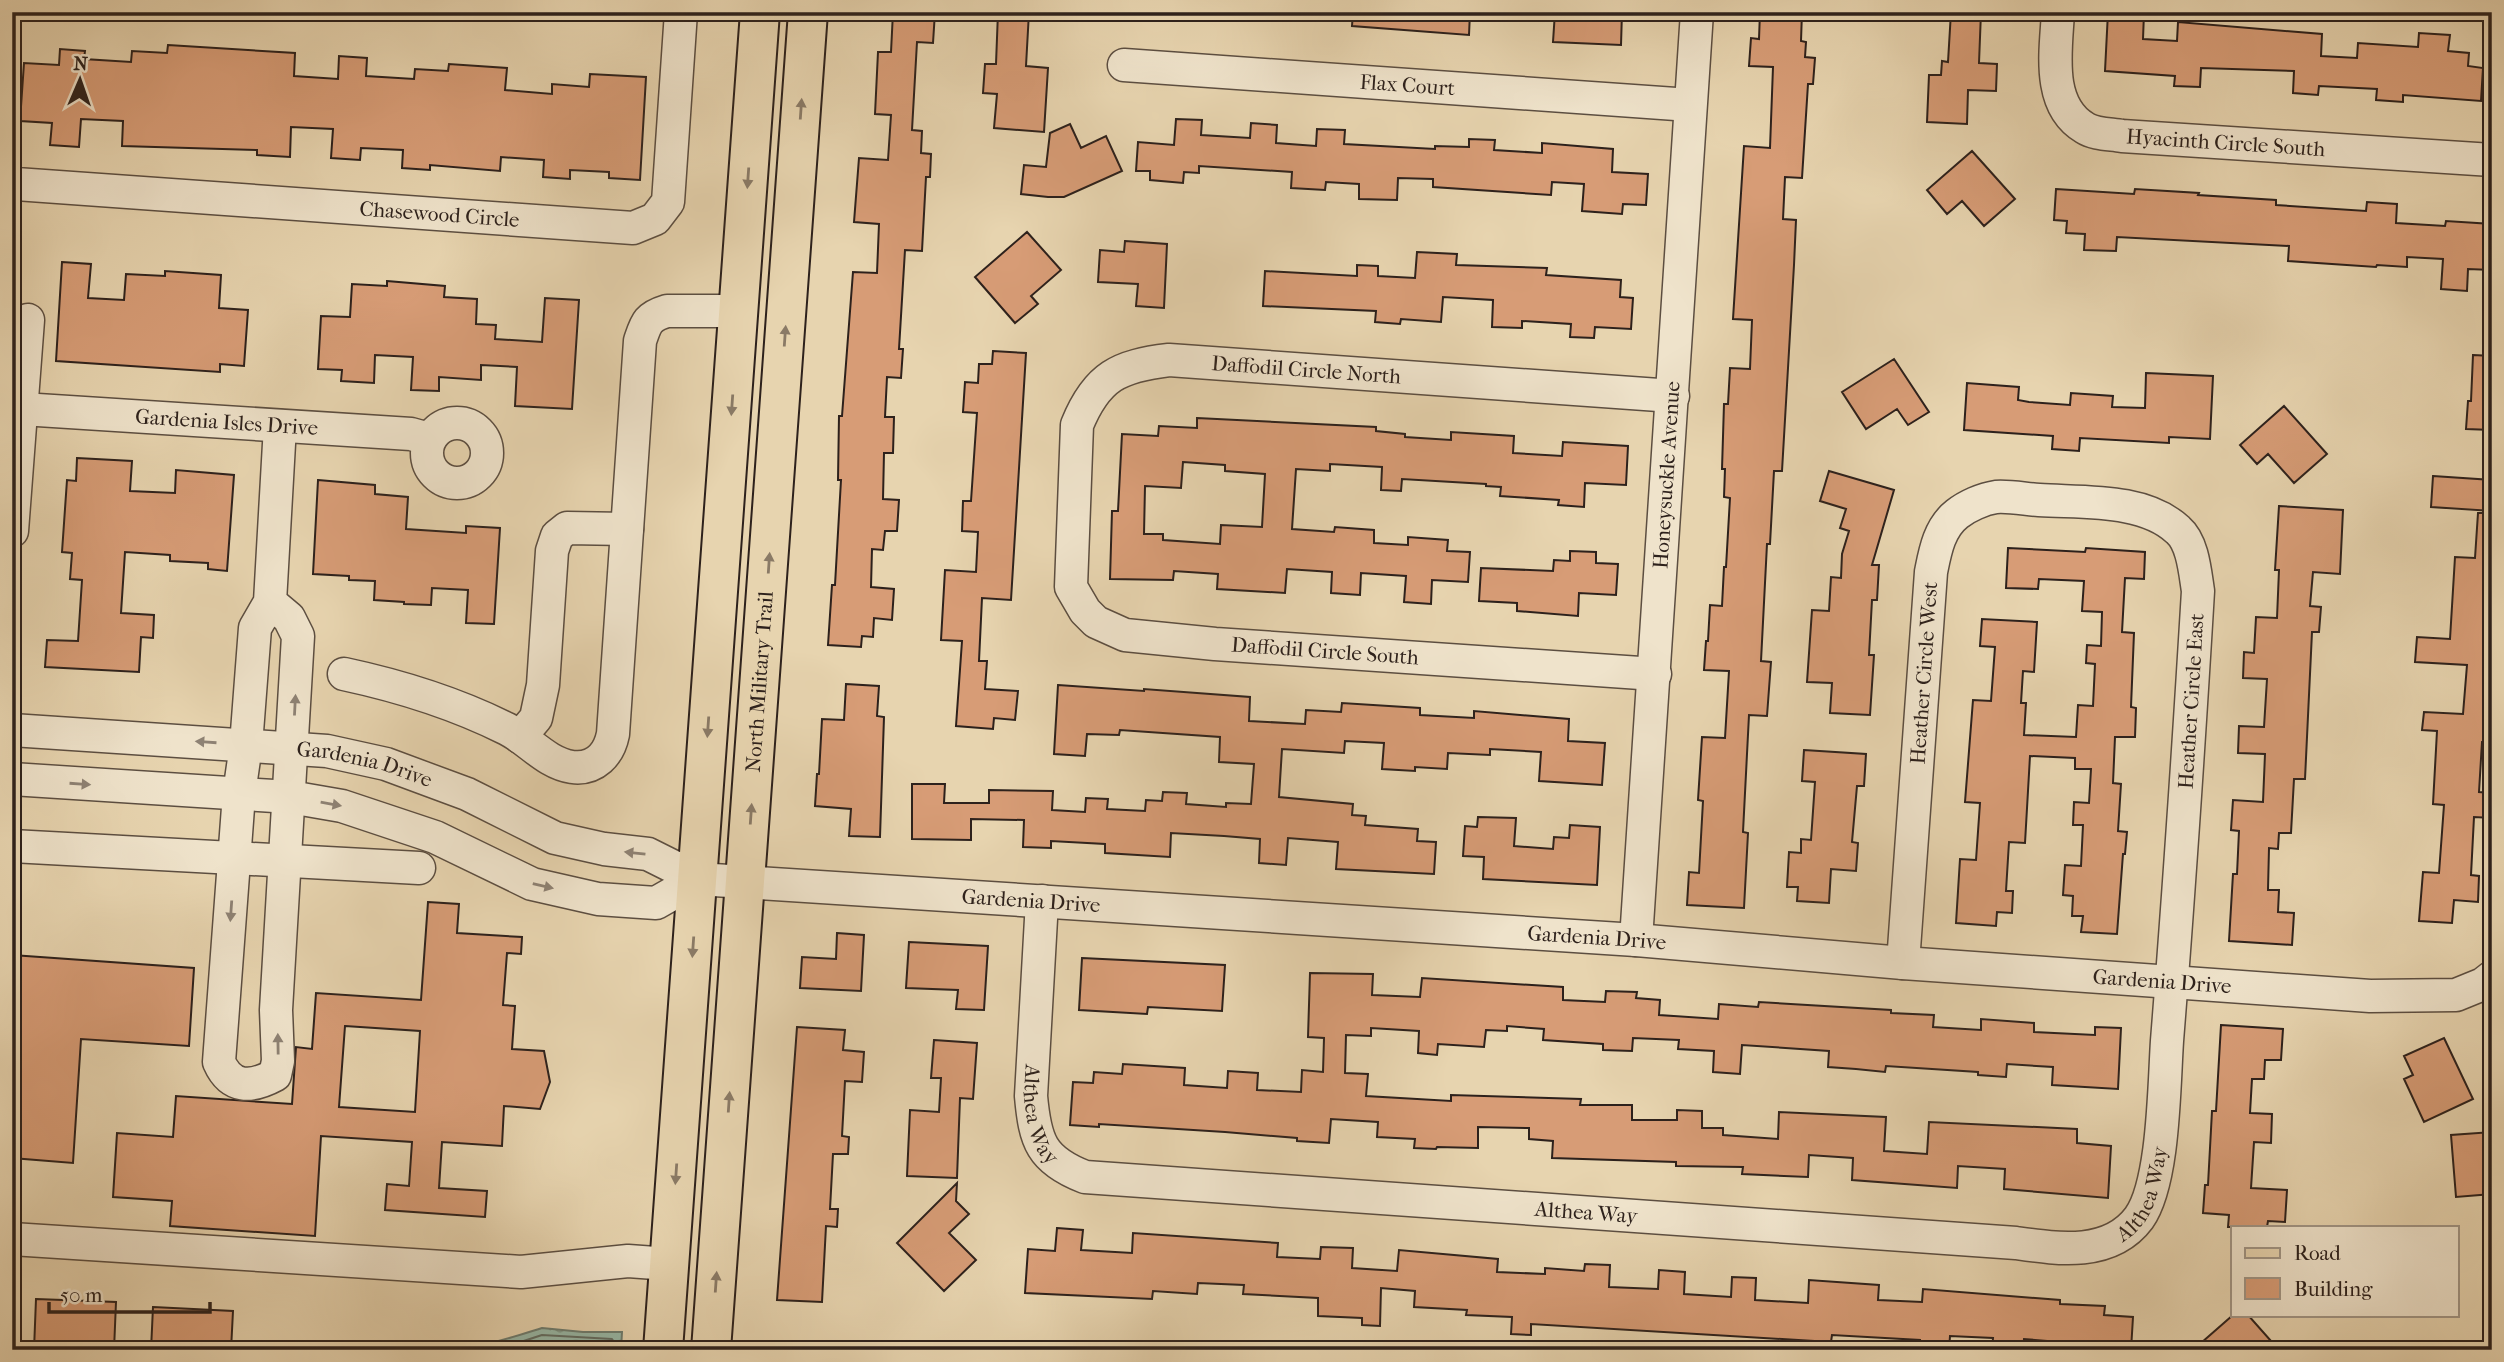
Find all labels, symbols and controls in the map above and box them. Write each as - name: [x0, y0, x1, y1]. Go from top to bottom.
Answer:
- north arrow: [46, 46, 116, 116]
- text: N: [73, 53, 89, 75]
- street label: Flax Court: [1359, 70, 1456, 100]
- one-way arrow: [796, 98, 807, 120]
- street label: Hyacinth Circle South: [2125, 124, 2326, 161]
- one-way arrow: [742, 167, 753, 189]
- street label: Chasewood Circle: [359, 197, 520, 232]
- one-way arrow: [780, 325, 791, 347]
- street label: Daffodil Circle North: [1211, 351, 1402, 389]
- street label: Honeysuckle Avenue: [1648, 380, 1685, 570]
- one-way arrow: [726, 394, 737, 416]
- street label: Gardenia Isles Drive: [134, 404, 319, 440]
- one-way arrow: [764, 552, 775, 574]
- street label: Heather Circle West: [1906, 580, 1942, 765]
- street label: North Military Trail: [741, 590, 778, 773]
- street label: Heather Circle East: [2173, 612, 2209, 790]
- street label: Daffodil Circle South: [1230, 632, 1420, 670]
- one-way arrow: [289, 694, 300, 716]
- one-way arrow: [703, 716, 714, 738]
- one-way arrow: [195, 736, 217, 747]
- street label: Gardenia Drive: [296, 737, 436, 792]
- one-way arrow: [70, 778, 92, 789]
- one-way arrow: [320, 799, 342, 810]
- one-way arrow: [745, 803, 756, 825]
- one-way arrow: [624, 847, 646, 858]
- one-way arrow: [532, 881, 554, 892]
- street label: Gardenia Drive: [961, 884, 1101, 917]
- one-way arrow: [225, 900, 236, 922]
- street label: Gardenia Drive: [1527, 921, 1667, 955]
- one-way arrow: [687, 936, 698, 958]
- street label: Gardenia Drive: [2092, 964, 2232, 998]
- one-way arrow: [273, 1032, 284, 1054]
- street label: Althea Way: [1019, 1063, 1064, 1170]
- one-way arrow: [724, 1091, 735, 1113]
- street label: Althea Way: [2111, 1144, 2172, 1247]
- one-way arrow: [670, 1163, 681, 1185]
- street label: Althea Way: [1533, 1197, 1639, 1228]
- legend: [2231, 1226, 2458, 1316]
- text: Road: [2294, 1241, 2341, 1265]
- one-way arrow: [710, 1270, 721, 1292]
- scale bar: [49, 1271, 210, 1315]
- text: Building: [2294, 1277, 2373, 1301]
- text: 50 m: [60, 1283, 103, 1307]

